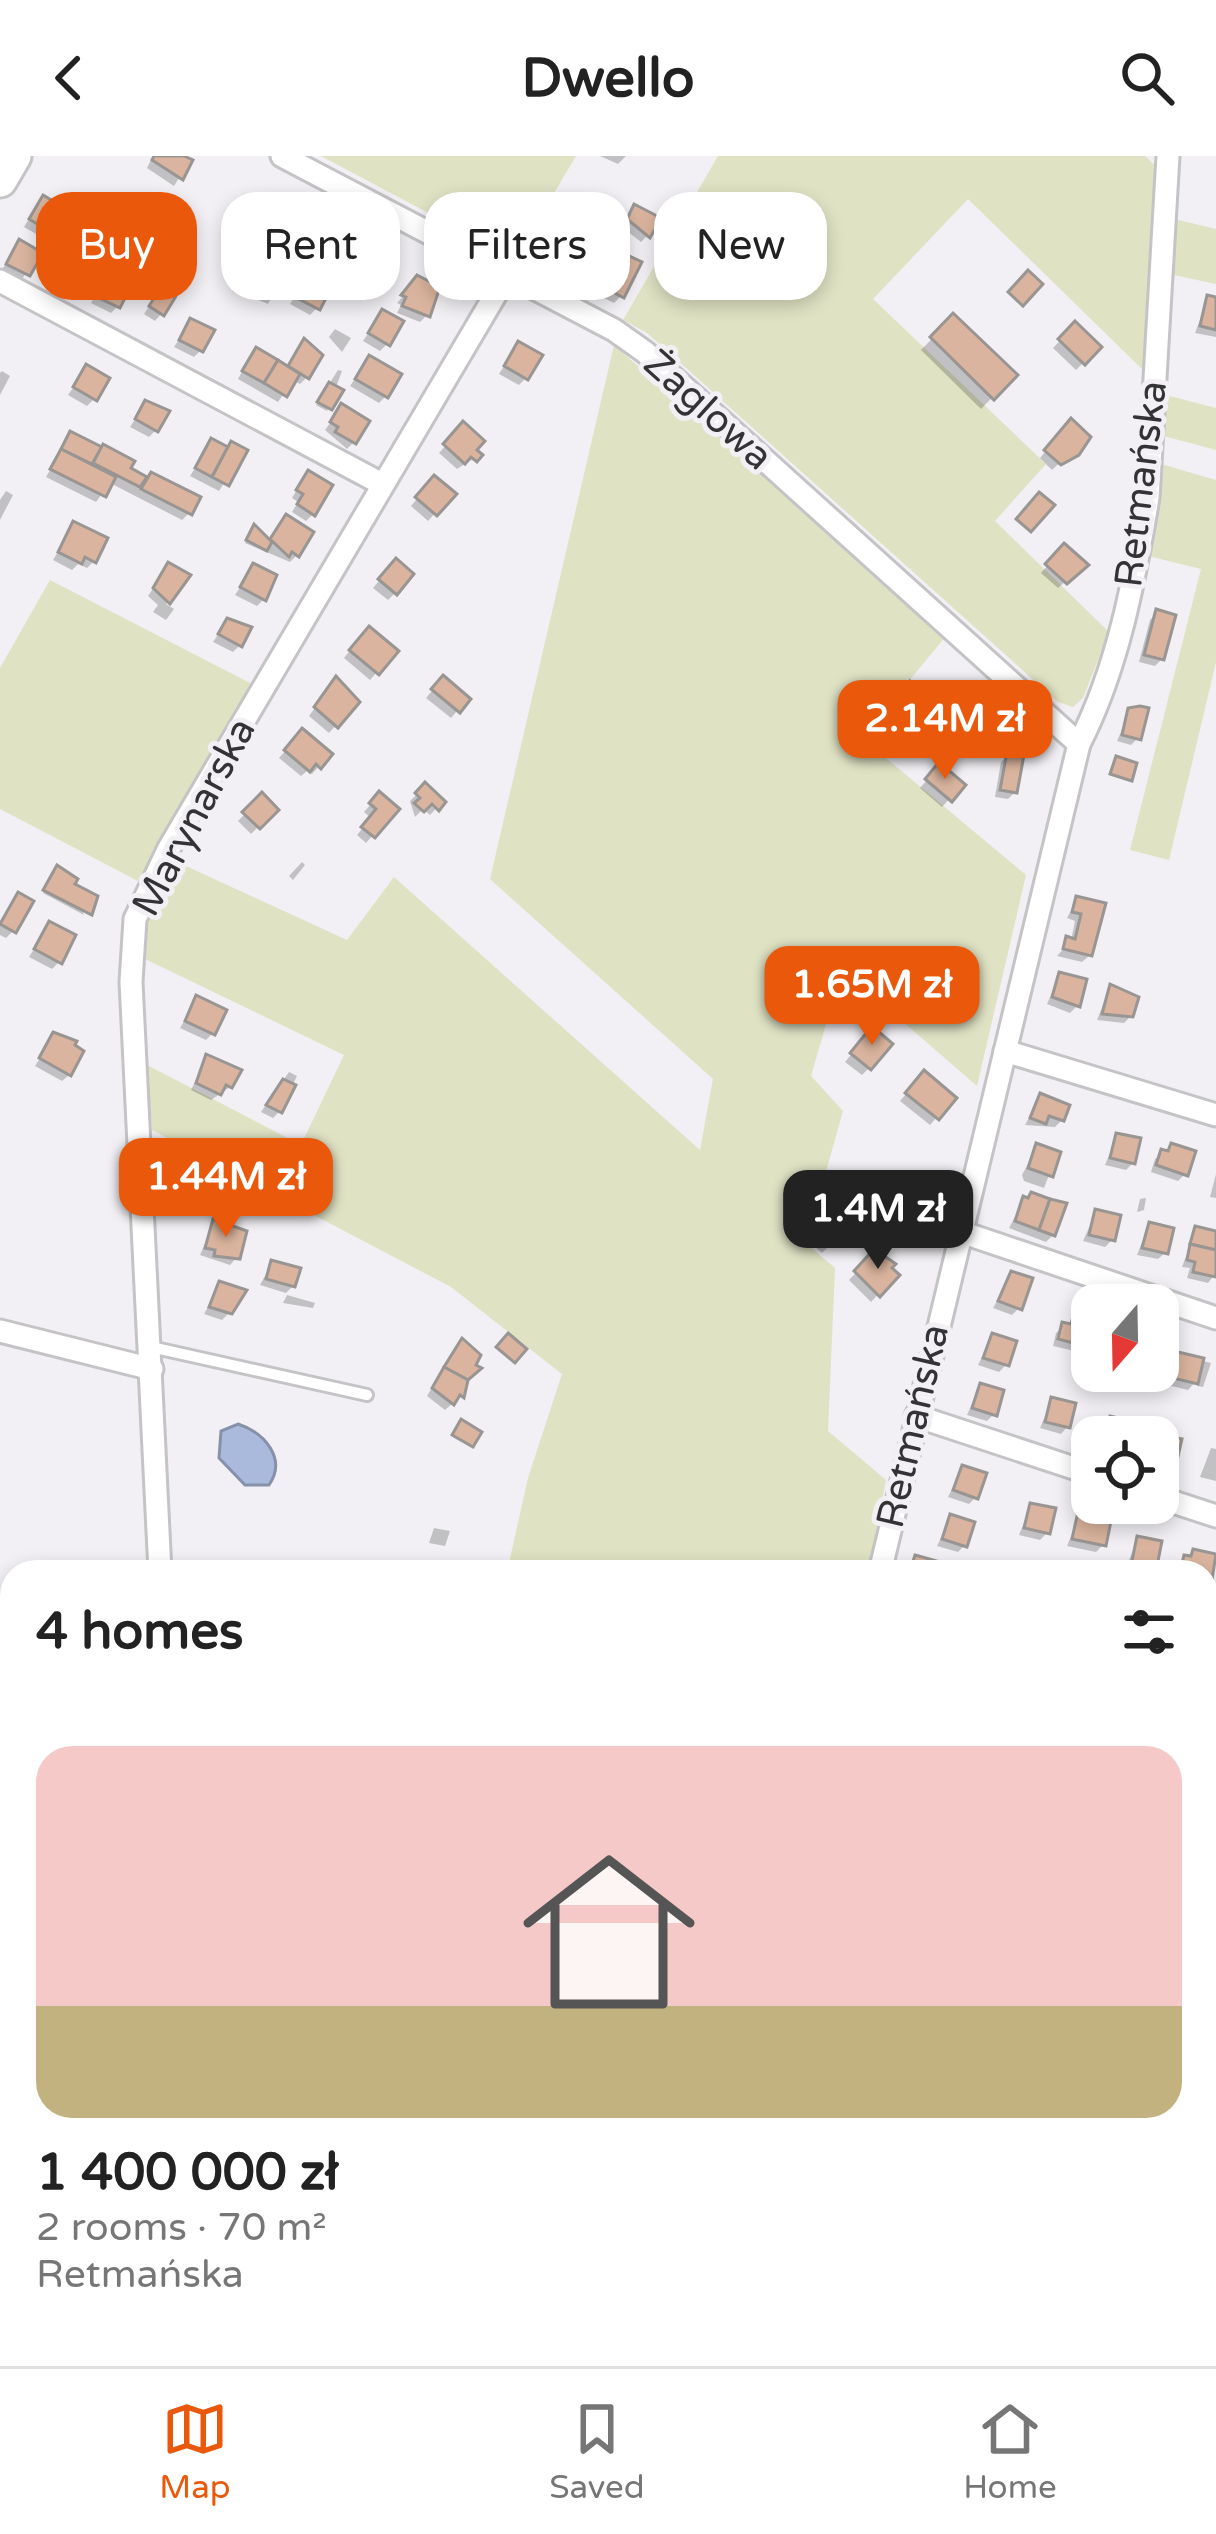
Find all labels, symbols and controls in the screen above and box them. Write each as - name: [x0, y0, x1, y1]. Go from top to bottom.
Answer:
- icon: back: [36, 45, 102, 111]
- icon: search: [1114, 45, 1180, 111]
- text: Dwello: [521, 46, 695, 111]
- chip: Buy: [36, 192, 197, 300]
- chip: Rent: [221, 192, 400, 300]
- chip: Filters: [424, 192, 630, 300]
- chip: New: [654, 192, 827, 300]
- street label: Żaglowa: [634, 340, 782, 480]
- street label: Retmańska: [1105, 378, 1177, 590]
- pin: 2.14M zł: [821, 680, 1069, 782]
- text: 2.14M zł: [865, 695, 1025, 742]
- street label: Marynarska: [122, 710, 266, 924]
- pin: 1.65M zł: [748, 946, 996, 1048]
- text: 1.65M zł: [792, 961, 952, 1008]
- pin: 1.44M zł: [102, 1138, 350, 1240]
- text: 1.44M zł: [146, 1153, 306, 1200]
- pin: 1.4M zł: [767, 1170, 989, 1272]
- text: 1.4M zł: [810, 1185, 946, 1232]
- north arrow: [1071, 1284, 1179, 1392]
- map controls: [1071, 1284, 1179, 1524]
- street label: Retmańska: [867, 1320, 959, 1532]
- button: locate: [1071, 1416, 1179, 1524]
- icon: filters: [1116, 1599, 1182, 1665]
- text: 4 homes: [36, 1601, 244, 1663]
- icon: home: [501, 1824, 717, 2040]
- text: 1 400 000 zł: [36, 2142, 339, 2204]
- text: 2 rooms · 70 m²: [36, 2204, 327, 2251]
- text: Retmańska: [36, 2251, 244, 2298]
- tab: Map: [159, 2396, 231, 2507]
- tab: Saved: [549, 2396, 645, 2507]
- tab: Home: [963, 2396, 1057, 2507]

